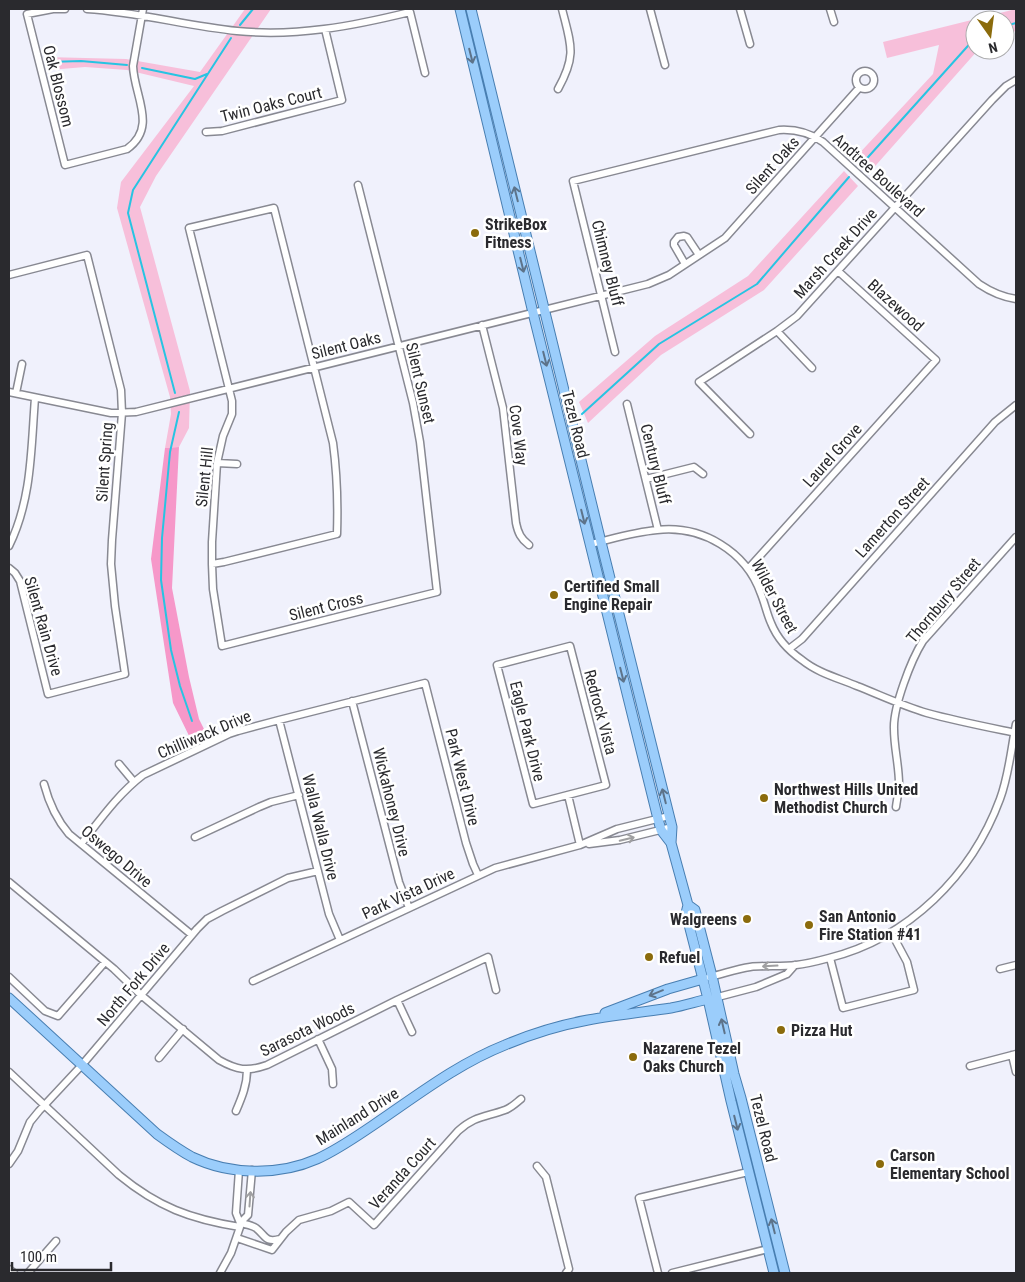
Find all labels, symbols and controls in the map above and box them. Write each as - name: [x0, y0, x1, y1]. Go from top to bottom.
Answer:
- north arrow: [965, 10, 1015, 60]
- text: N: [987, 39, 999, 56]
- street label: Oak Blossom: [39, 43, 78, 129]
- one-way arrow: [467, 48, 476, 64]
- street label: Twin Oaks Court: [219, 83, 324, 126]
- street label: Andtree Boulevard: [829, 130, 928, 221]
- street label: Silent Oaks: [742, 133, 803, 198]
- one-way arrow: [511, 186, 520, 202]
- street label: Marsh Creek Drive: [790, 204, 881, 302]
- place label: StrikeBox Fitness: [485, 215, 548, 252]
- street label: Chimney Bluff: [588, 218, 627, 308]
- marker: StrikeBox Fitness: [469, 227, 481, 239]
- one-way arrow: [518, 257, 527, 273]
- street label: Blazewood: [864, 275, 928, 335]
- street label: Silent Oaks: [309, 328, 383, 363]
- street label: Silent Sunset: [402, 341, 439, 426]
- one-way arrow: [540, 351, 550, 367]
- street label: Tezel Road: [558, 388, 593, 460]
- street label: Cove Way: [505, 404, 532, 467]
- street label: Laurel Grove: [799, 420, 866, 491]
- street label: Silent Spring: [92, 422, 117, 502]
- street label: Century Bluff: [636, 422, 675, 506]
- street label: Silent Hill: [192, 446, 217, 508]
- street label: Lamerton Street: [851, 473, 934, 561]
- one-way arrow: [579, 509, 588, 525]
- street label: Thornbury Street: [902, 554, 985, 647]
- street label: Wilder Street: [747, 556, 802, 637]
- street label: Silent Rain Drive: [20, 574, 67, 678]
- place label: Certified Small Engine Repair: [564, 577, 660, 614]
- street label: Silent Cross: [287, 588, 365, 625]
- marker: Certified Small Engine Repair: [548, 589, 560, 601]
- one-way arrow: [618, 667, 627, 683]
- street label: Redrock Vista: [580, 668, 621, 757]
- street label: Eagle Park Drive: [506, 679, 549, 783]
- street label: Chilliwack Drive: [155, 706, 254, 763]
- street label: Park West Drive: [441, 727, 484, 828]
- street label: Wickahoney Drive: [369, 746, 414, 858]
- street label: Walla Walla Drive: [298, 772, 343, 882]
- place label: Northwest Hills United Methodist Church: [774, 780, 918, 817]
- one-way arrow: [659, 788, 669, 804]
- marker: Northwest Hills United Methodist Church: [758, 792, 770, 804]
- street label: Oswego Drive: [78, 821, 156, 891]
- one-way arrow: [618, 834, 634, 843]
- street label: Park Vista Drive: [359, 864, 458, 923]
- place label: San Antonio Fire Station #41: [819, 907, 921, 944]
- place label: Walgreens: [670, 910, 737, 929]
- marker: Walgreens: [741, 913, 753, 925]
- marker: San Antonio Fire Station #41: [803, 919, 815, 931]
- street label: North Fork Drive: [93, 939, 174, 1030]
- place label: Refuel: [659, 948, 700, 967]
- marker: Refuel: [643, 951, 655, 963]
- one-way arrow: [762, 961, 778, 970]
- one-way arrow: [649, 989, 664, 999]
- street label: Sarasota Woods: [257, 998, 358, 1061]
- one-way arrow: [718, 1019, 727, 1035]
- place label: Pizza Hut: [791, 1021, 853, 1040]
- marker: Pizza Hut: [775, 1024, 787, 1036]
- place label: Nazarene Tezel Oaks Church: [643, 1039, 741, 1076]
- marker: Nazarene Tezel Oaks Church: [627, 1051, 639, 1063]
- street label: Mainland Drive: [312, 1084, 402, 1149]
- street label: Tezel Road: [746, 1092, 781, 1164]
- one-way arrow: [732, 1114, 741, 1130]
- street label: Veranda Court: [365, 1133, 440, 1213]
- place label: Carson Elementary School: [890, 1146, 1009, 1183]
- marker: Carson Elementary School: [874, 1158, 886, 1170]
- one-way arrow: [245, 1191, 254, 1207]
- one-way arrow: [768, 1218, 778, 1234]
- scale bar: [12, 1240, 111, 1272]
- text: 100 m: [20, 1248, 57, 1266]

